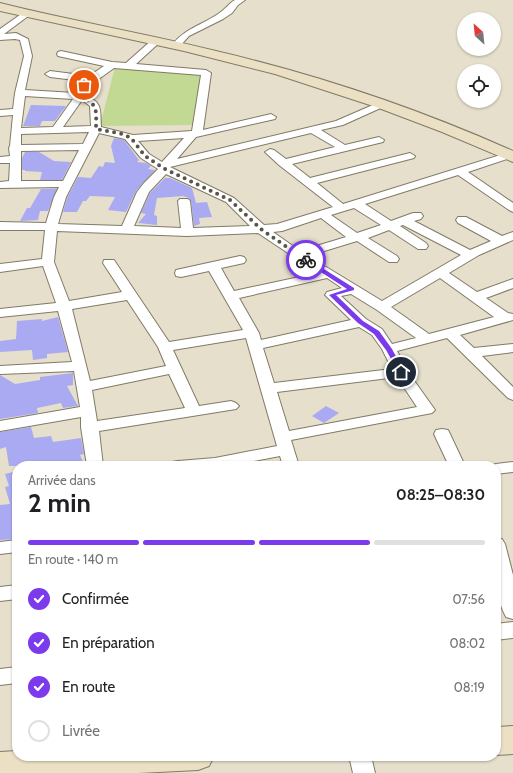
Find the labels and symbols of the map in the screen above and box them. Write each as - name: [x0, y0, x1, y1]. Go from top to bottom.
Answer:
- north arrow: [457, 12, 501, 56]
- pin: [67, 68, 101, 102]
- courier: [286, 240, 326, 280]
- pin: [384, 355, 418, 389]

